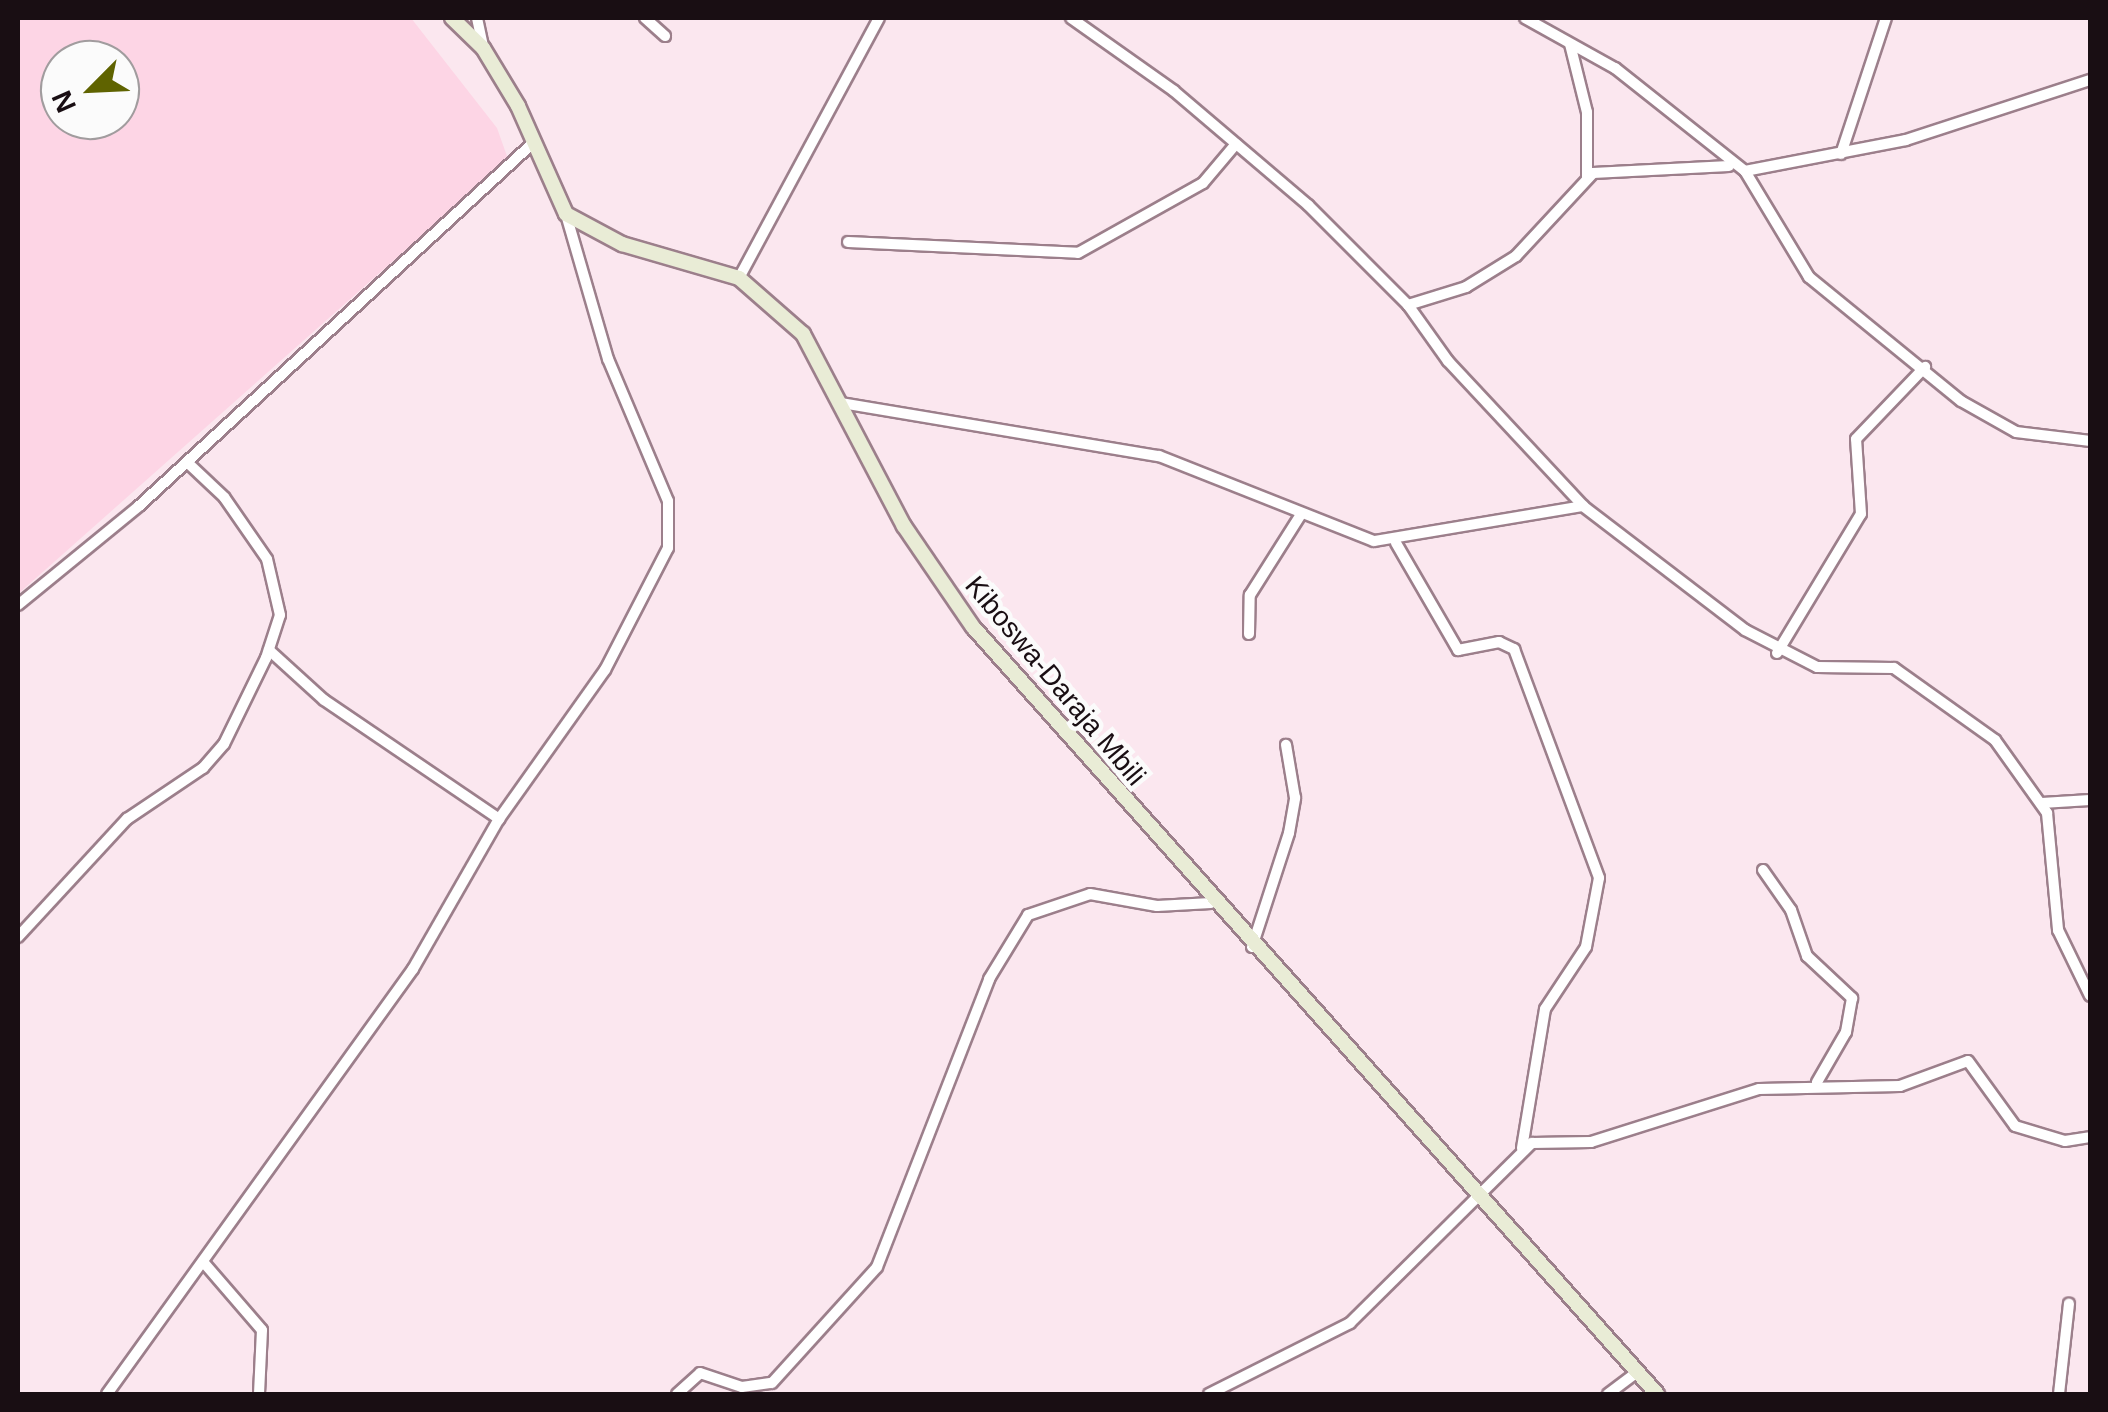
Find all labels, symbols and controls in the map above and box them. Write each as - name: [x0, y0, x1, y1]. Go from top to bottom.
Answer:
- north arrow: [40, 40, 140, 140]
- text: N: [46, 86, 82, 117]
- street label: Kiboswa-Daraja Mbili: [958, 569, 1152, 793]

